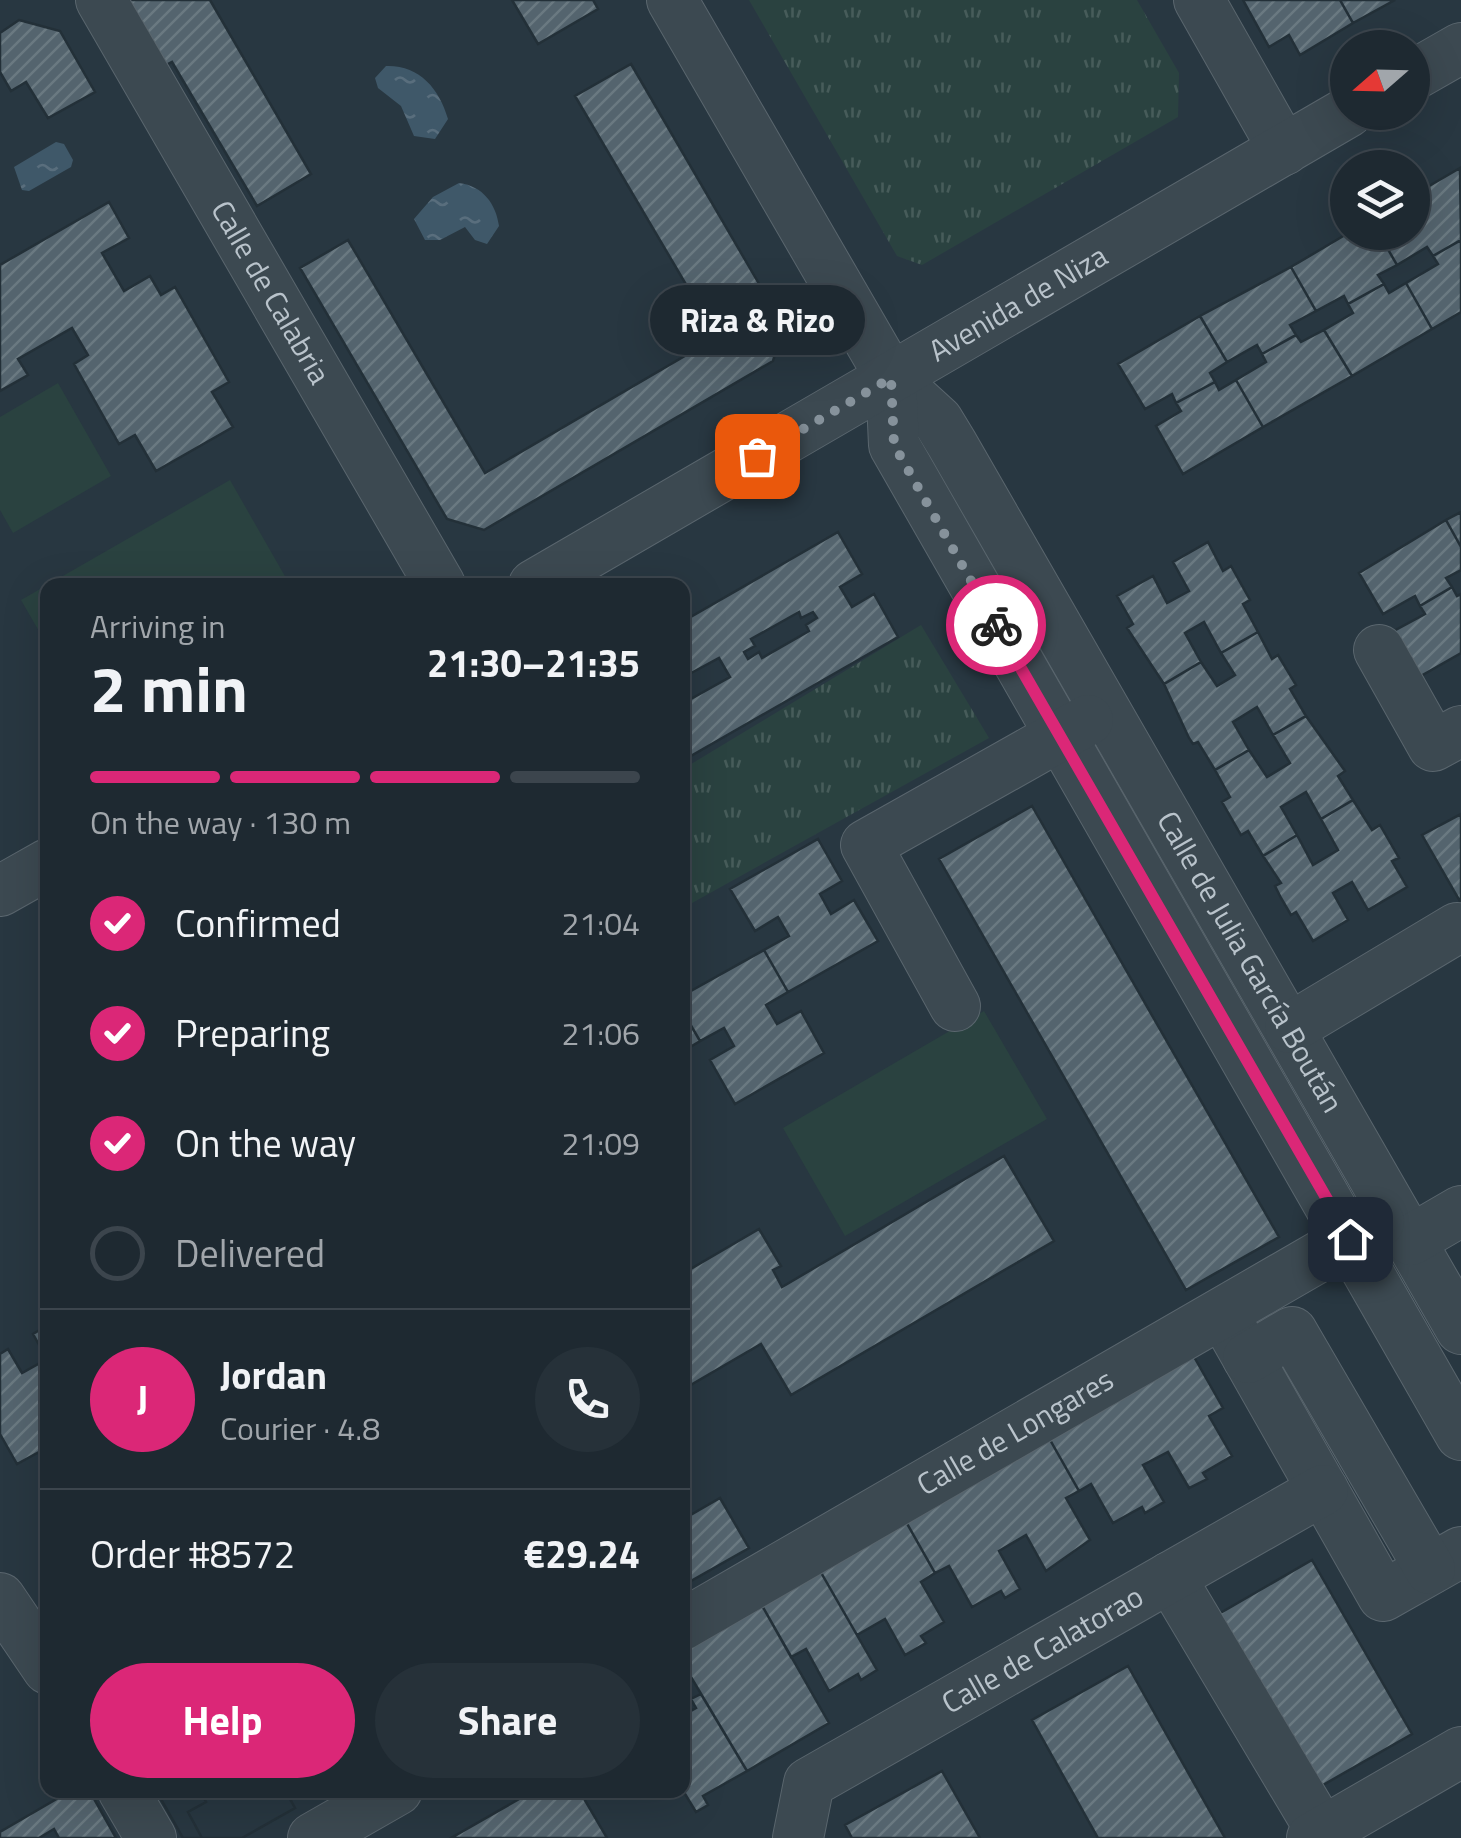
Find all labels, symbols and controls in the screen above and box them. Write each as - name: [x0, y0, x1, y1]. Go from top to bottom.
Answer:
- north arrow: [1330, 30, 1430, 130]
- map controls: [1330, 30, 1430, 250]
- button: layers: [1330, 150, 1430, 250]
- street label: Calle de Calabria: [200, 191, 343, 392]
- street label: Avenida de Niza: [920, 233, 1116, 373]
- callout: Riza & Rizo: [650, 286, 864, 356]
- text: Riza & Rizo: [680, 296, 835, 344]
- pin: [715, 414, 800, 499]
- icon: bag: [730, 429, 785, 484]
- courier: [946, 575, 1046, 675]
- icon: bike: [969, 598, 1024, 653]
- text: Arriving in: [90, 602, 226, 650]
- text: 21:30–21:35: [427, 634, 640, 692]
- text: 2 min: [90, 638, 248, 737]
- text: On the way · 130 m: [90, 798, 351, 846]
- street label: Calle de Julia García Boután: [1146, 802, 1356, 1121]
- text: Confirmed: [175, 894, 341, 952]
- icon: check: [90, 896, 145, 951]
- text: 21:04: [561, 899, 640, 947]
- text: Preparing: [175, 1004, 330, 1062]
- icon: check: [90, 1006, 145, 1061]
- text: 21:06: [561, 1009, 640, 1057]
- text: On the way: [175, 1114, 356, 1172]
- icon: check: [90, 1116, 145, 1171]
- text: 21:09: [561, 1119, 640, 1167]
- pin: [1308, 1197, 1393, 1282]
- icon: home: [1323, 1212, 1378, 1267]
- text: Delivered: [175, 1224, 325, 1282]
- text: Jordan: [220, 1346, 327, 1404]
- button: phone: [535, 1347, 640, 1452]
- street label: Calle de Longares: [908, 1356, 1122, 1507]
- text: J: [137, 1370, 148, 1428]
- text: Courier · 4.8: [220, 1404, 380, 1452]
- text: Order #8572: [90, 1525, 295, 1583]
- text: €29.24: [524, 1525, 640, 1583]
- street label: Calle de Calatorao: [933, 1573, 1152, 1725]
- button: Help: [90, 1663, 355, 1778]
- button: Share: [375, 1663, 640, 1778]

